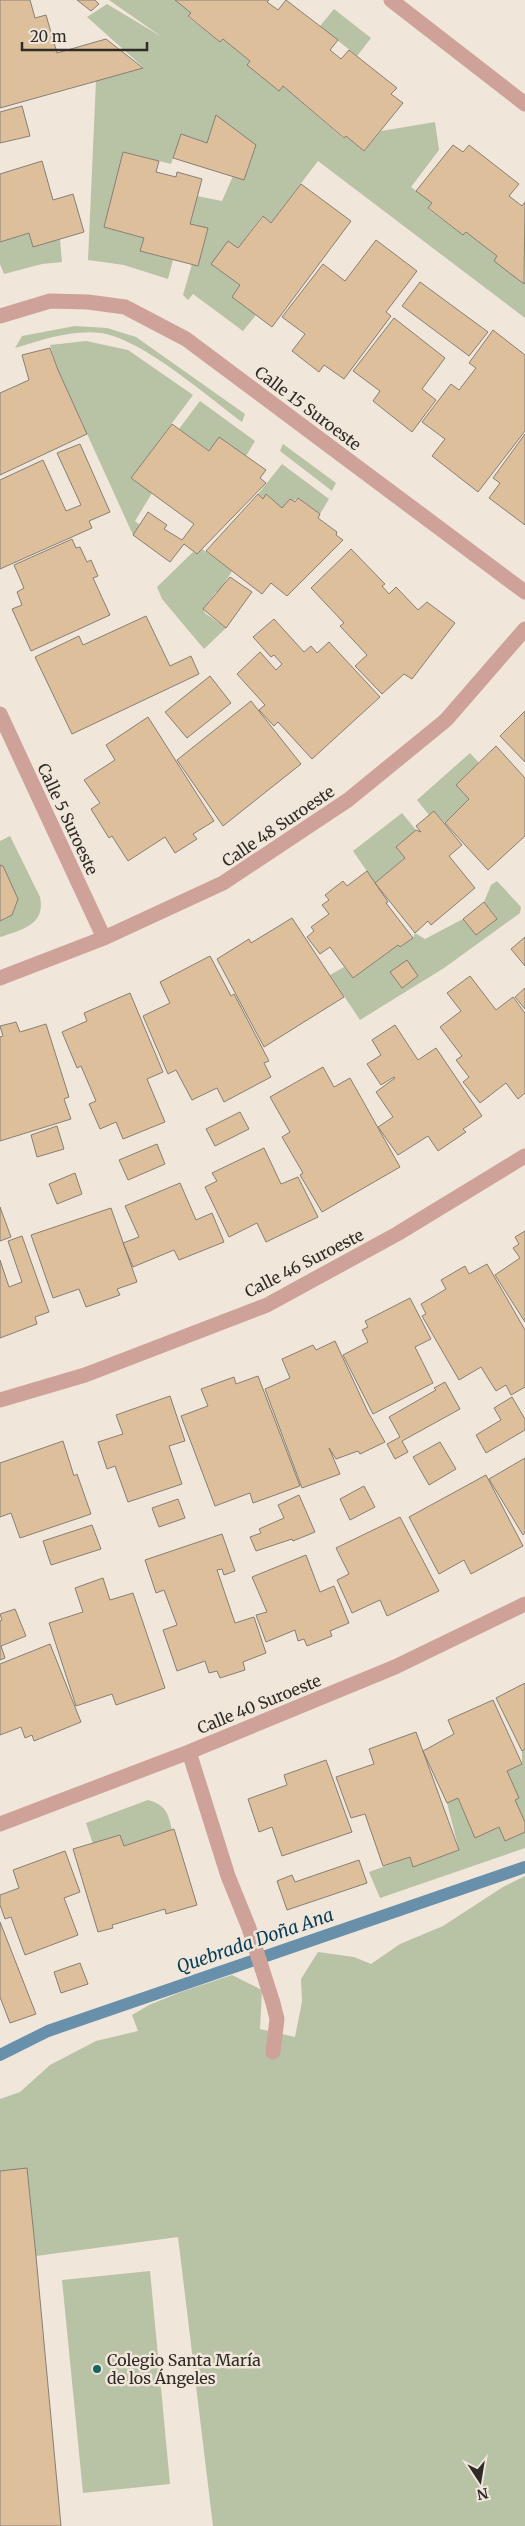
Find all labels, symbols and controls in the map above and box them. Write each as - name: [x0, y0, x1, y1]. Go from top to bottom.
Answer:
- scale bar: [22, 20, 148, 52]
- text: 20 m: [30, 27, 67, 46]
- street label: Calle 15 Suroeste: [251, 362, 365, 454]
- street label: Calle 5 Suroeste: [33, 760, 103, 878]
- street label: Calle 48 Suroeste: [218, 781, 338, 871]
- street label: Calle 46 Suroeste: [241, 1224, 367, 1302]
- street label: Calle 40 Suroeste: [194, 1670, 324, 1738]
- water label: Quebrada Doña Ana: [173, 1903, 336, 1978]
- place label: Colegio Santa María de los Ángeles: [107, 2350, 261, 2388]
- marker: Colegio Santa María de los Ángeles: [91, 2363, 103, 2375]
- north arrow: [455, 2456, 505, 2506]
- text: N: [475, 2484, 490, 2504]

